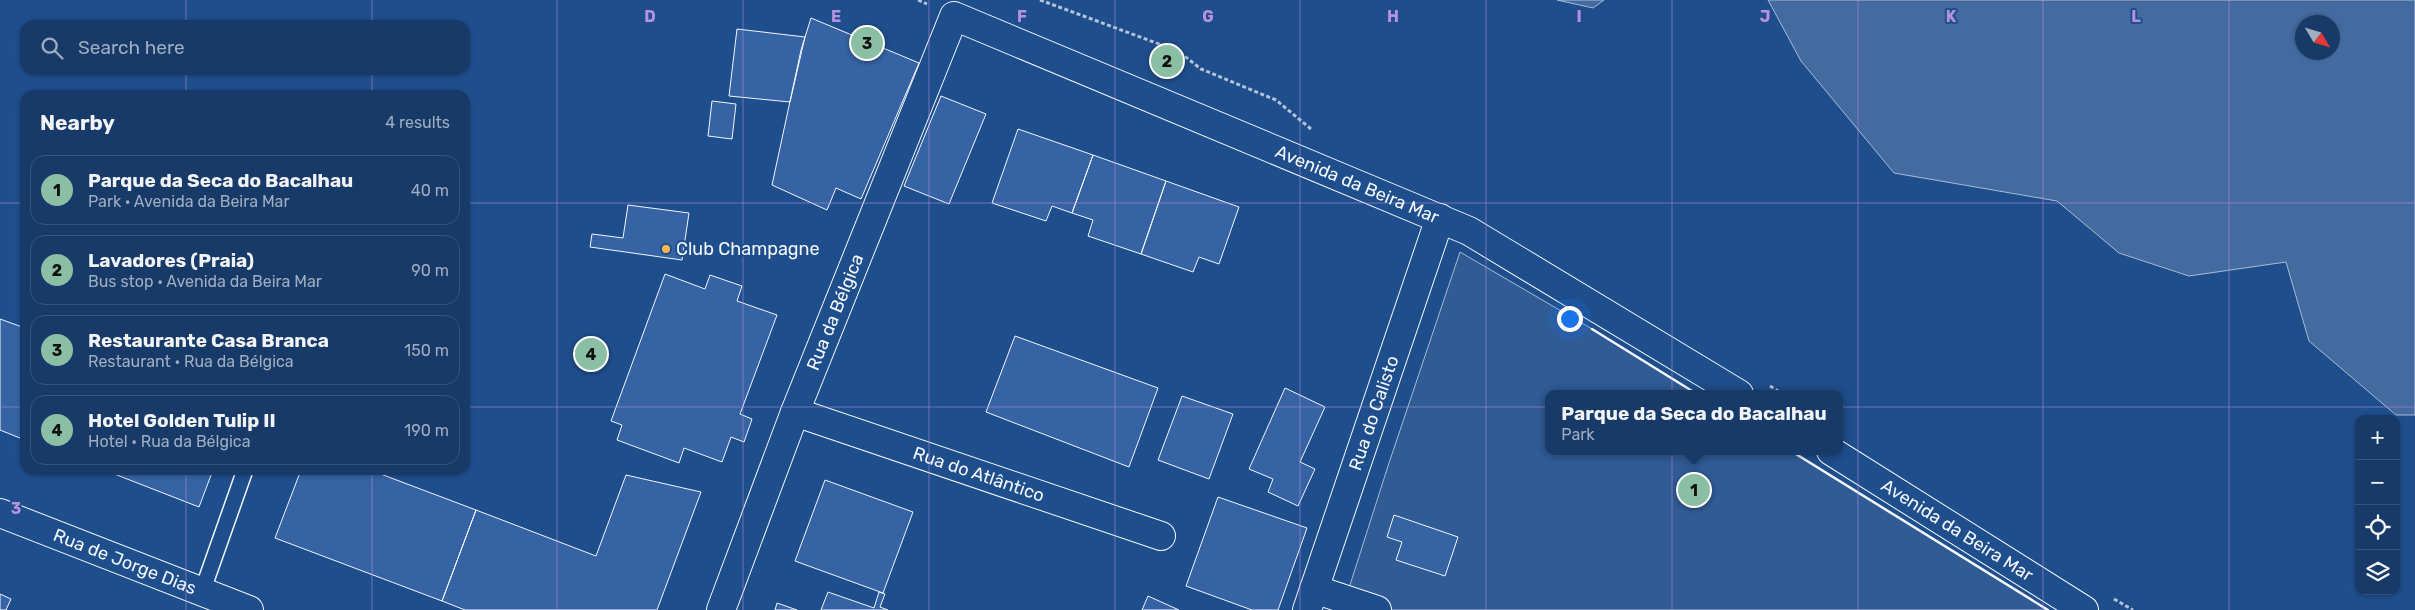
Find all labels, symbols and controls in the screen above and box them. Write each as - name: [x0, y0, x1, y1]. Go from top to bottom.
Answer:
- text: D: [644, 7, 656, 26]
- text: E: [831, 7, 841, 26]
- text: F: [1017, 7, 1027, 26]
- text: G: [1202, 7, 1214, 26]
- text: H: [1387, 7, 1399, 26]
- text: I: [1576, 7, 1582, 26]
- text: J: [1760, 7, 1770, 26]
- text: K: [1946, 7, 1957, 26]
- text: L: [2131, 7, 2141, 26]
- north arrow: [2295, 15, 2340, 60]
- search box: [20, 20, 470, 75]
- pin: 3: [851, 24, 883, 62]
- icon: search: [38, 34, 66, 62]
- text: Search here: [78, 36, 185, 59]
- pin: 2: [1151, 42, 1183, 80]
- text: Nearby: [40, 110, 115, 135]
- text: 4 results: [385, 113, 450, 132]
- street label: Avenida da Beira Mar: [1272, 140, 1442, 228]
- text: Parque da Seca do Bacalhau: [88, 169, 353, 192]
- text: 1: [53, 181, 61, 200]
- text: 40 m: [411, 181, 449, 200]
- text: Park · Avenida da Beira Mar: [88, 192, 290, 211]
- place label: Club Champagne: [676, 238, 820, 260]
- marker: Club Champagne: [660, 243, 672, 255]
- text: Lavadores (Praia): [88, 249, 254, 272]
- street label: Rua da Bélgica: [802, 251, 868, 374]
- text: 2: [52, 261, 62, 280]
- text: 90 m: [411, 261, 449, 280]
- text: Bus stop · Avenida da Beira Mar: [88, 272, 322, 291]
- your location: [1557, 306, 1583, 332]
- text: Restaurante Casa Branca: [88, 329, 329, 352]
- pin: 4: [575, 335, 607, 373]
- text: 3: [52, 341, 62, 360]
- text: 150 m: [404, 341, 449, 360]
- text: Restaurant · Rua da Bélgica: [88, 352, 294, 371]
- street label: Rua do Calisto: [1344, 353, 1403, 473]
- popup: [1545, 390, 1843, 455]
- text: Parque da Seca do Bacalhau: [1561, 402, 1827, 425]
- text: Hotel Golden Tulip II: [88, 409, 276, 432]
- map controls: [2355, 415, 2400, 595]
- button: +: [2355, 415, 2400, 460]
- text: 4: [52, 421, 62, 440]
- text: 190 m: [404, 421, 449, 440]
- text: Park: [1561, 425, 1595, 444]
- text: Hotel · Rua da Bélgica: [88, 432, 251, 451]
- street label: Rua do Atlântico: [910, 442, 1047, 507]
- button: −: [2355, 460, 2400, 505]
- pin: 1: [1678, 471, 1710, 509]
- street label: Avenida da Beira Mar: [1877, 474, 2037, 586]
- text: 3: [11, 499, 21, 518]
- button: locate: [2355, 505, 2400, 550]
- street label: Rua de Jorge Dias: [50, 524, 200, 599]
- button: layers: [2355, 550, 2400, 595]

